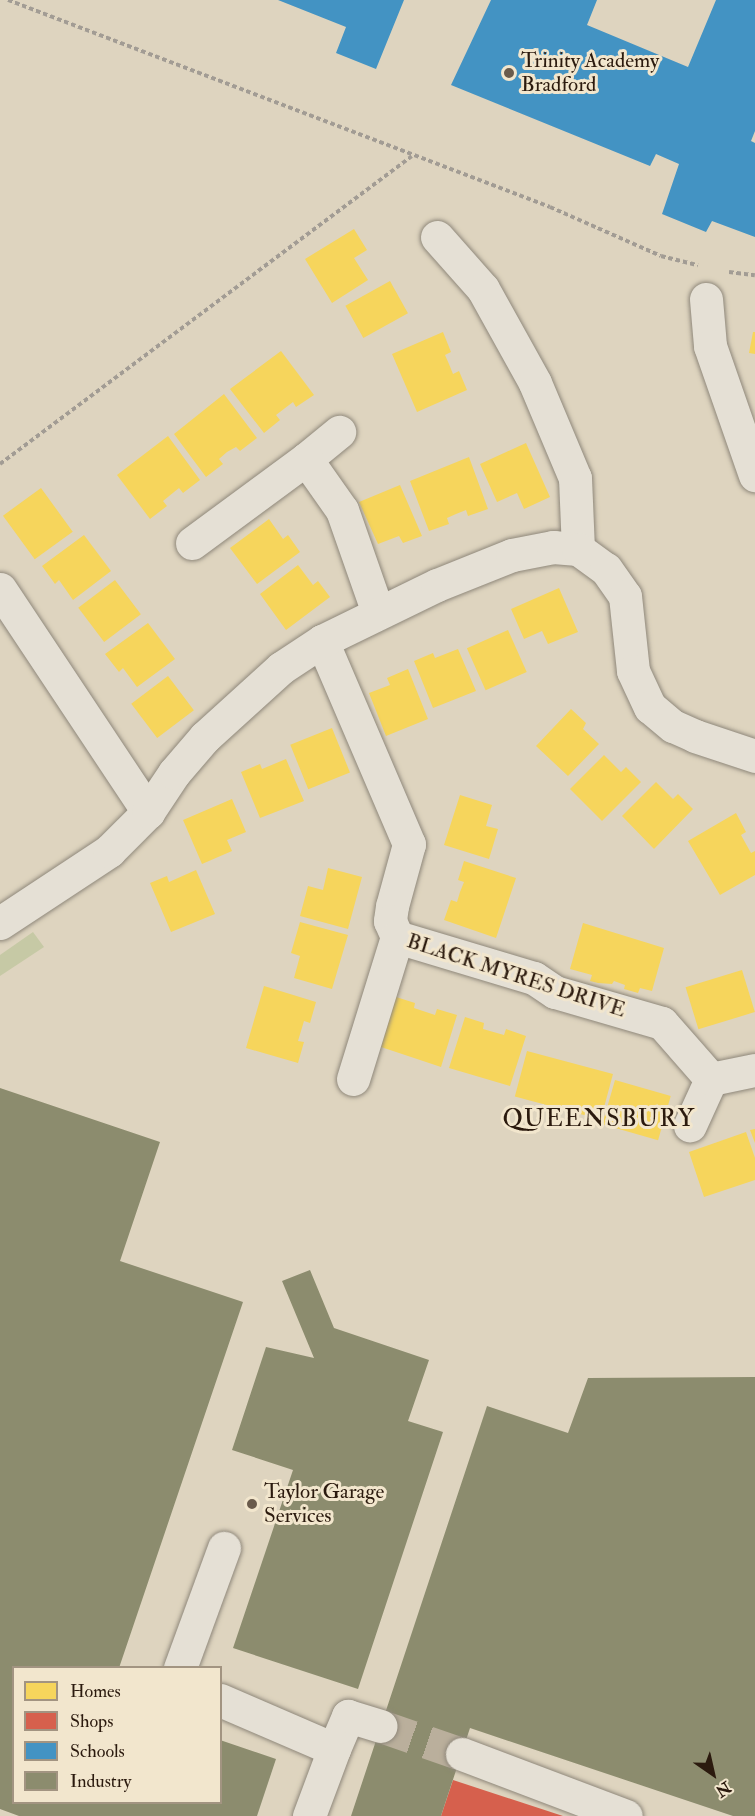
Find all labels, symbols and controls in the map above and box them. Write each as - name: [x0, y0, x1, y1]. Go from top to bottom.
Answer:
- place label: Trinity Academy Bradford: [521, 48, 659, 98]
- marker: Trinity Academy Bradford: [502, 66, 516, 80]
- street label: BLACK MYRES DRIVE: [404, 929, 628, 1023]
- district label: QUEENSBURY: [502, 1105, 696, 1133]
- place label: Taylor Garage Services: [264, 1479, 384, 1529]
- marker: Taylor Garage Services: [245, 1497, 259, 1511]
- legend: [12, 1666, 222, 1804]
- text: Homes: [70, 1680, 121, 1703]
- text: Shops: [70, 1710, 113, 1733]
- text: Schools: [70, 1740, 125, 1763]
- north arrow: [683, 1744, 743, 1804]
- text: Industry: [70, 1770, 131, 1793]
- text: N: [712, 1777, 735, 1801]

